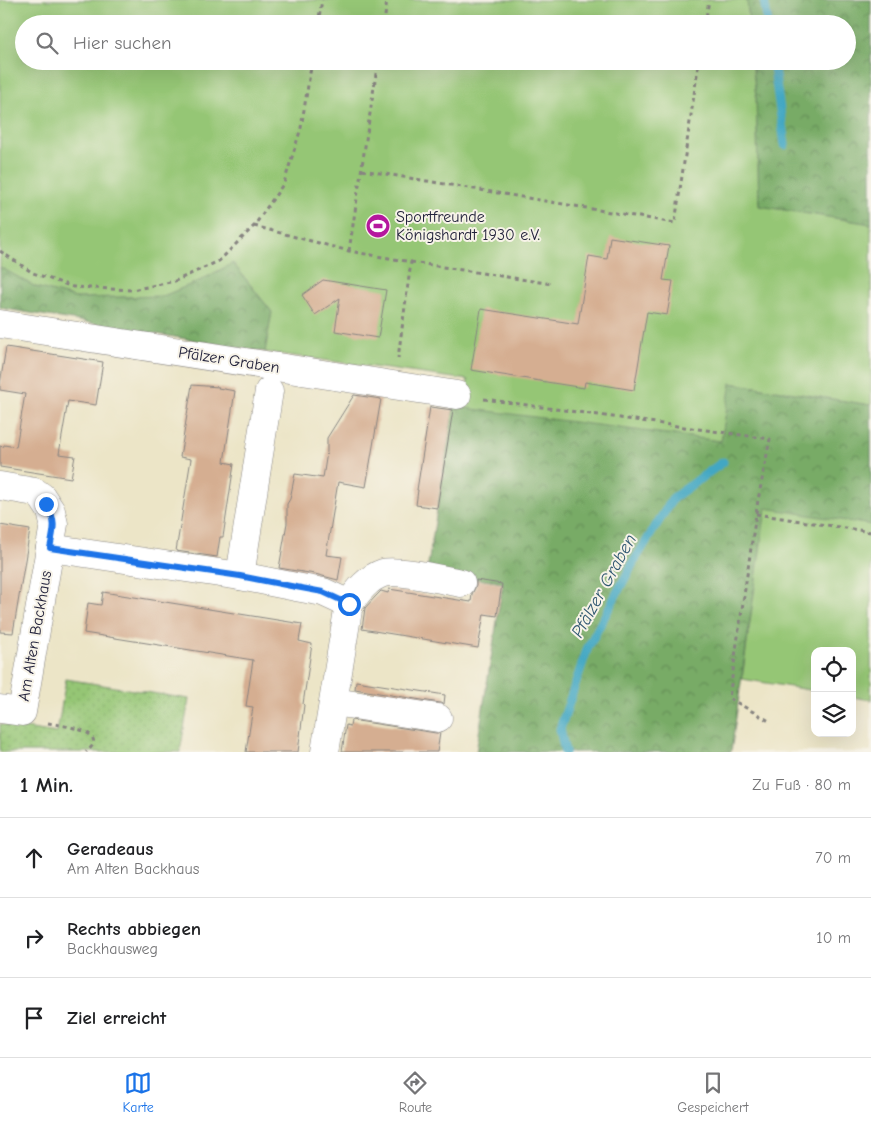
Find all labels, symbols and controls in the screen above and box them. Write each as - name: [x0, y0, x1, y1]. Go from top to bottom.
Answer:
- search box: [15, 15, 856, 70]
- icon: search: [33, 29, 61, 57]
- text: Hier suchen: [73, 32, 171, 54]
- place label: Sportfreunde Königshardt 1930 e.V.: [396, 208, 540, 244]
- sports icon: Sportfreunde Königshardt 1930 e.V.: [365, 213, 391, 239]
- street label: Pfälzer Graben: [177, 343, 281, 377]
- route end: [35, 493, 58, 516]
- water label: Pfälzer Graben: [567, 531, 641, 641]
- street label: Am Alten Backhaus: [15, 569, 55, 703]
- route start: [338, 593, 361, 616]
- map controls: [811, 647, 856, 737]
- button: locate: [811, 647, 856, 692]
- button: layers: [811, 692, 856, 737]
- text: 1 Min.: [20, 773, 73, 797]
- text: Zu Fuß · 80 m: [752, 776, 851, 794]
- text: Geradeaus: [67, 838, 153, 860]
- icon: ahead: [20, 844, 48, 872]
- text: 70 m: [815, 849, 851, 867]
- text: Am Alten Backhaus: [67, 860, 199, 878]
- text: Rechts abbiegen: [67, 918, 201, 940]
- icon: right: [20, 924, 48, 952]
- text: 10 m: [816, 929, 851, 947]
- text: Backhausweg: [67, 940, 158, 958]
- icon: arrive: [20, 1004, 48, 1032]
- text: Ziel erreicht: [67, 1007, 166, 1029]
- tab: Karte: [123, 1069, 154, 1116]
- tab: Route: [399, 1069, 432, 1116]
- tab: Gespeichert: [677, 1069, 748, 1116]

